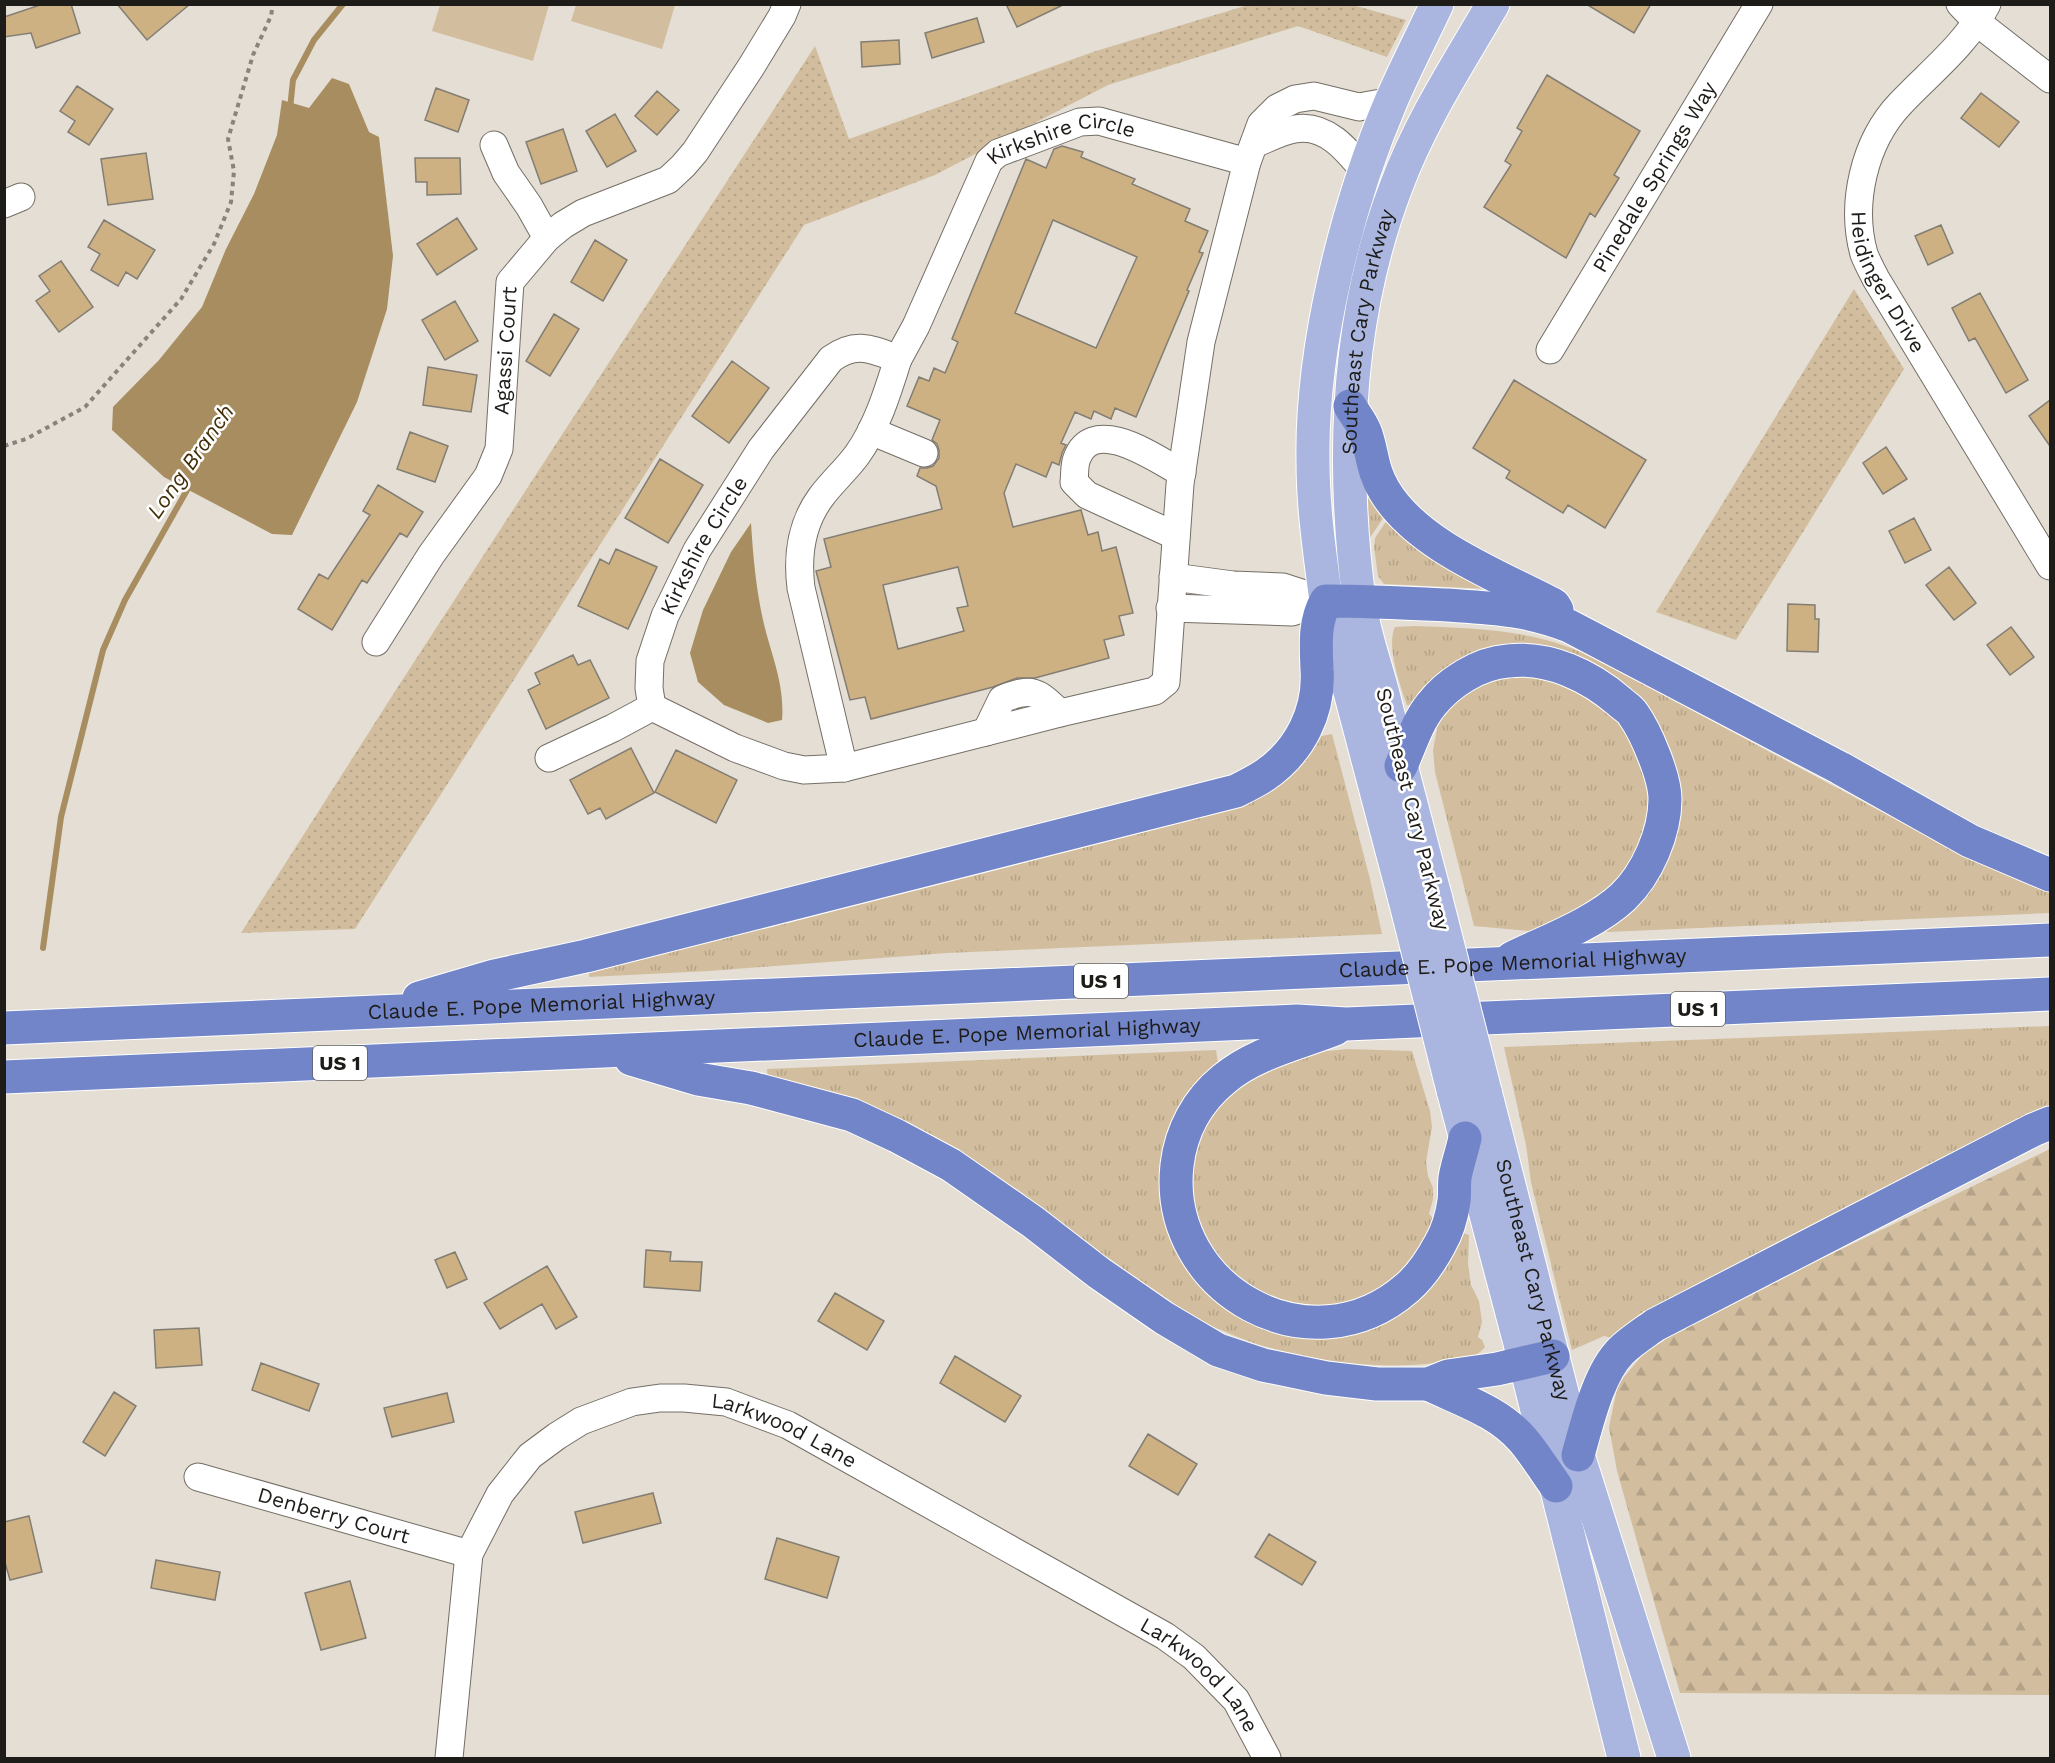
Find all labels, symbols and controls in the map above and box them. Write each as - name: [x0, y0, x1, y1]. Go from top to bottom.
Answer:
- street label: Pinedale Springs Way: [1587, 77, 1721, 277]
- street label: Kirkshire Circle: [981, 108, 1138, 170]
- street label: Southeast Cary Parkway: [1336, 206, 1399, 455]
- street label: Heidinger Drive: [1847, 211, 1931, 357]
- street label: Agassi Court: [488, 285, 522, 416]
- water label: Long Branch: [142, 399, 239, 523]
- street label: Kirkshire Circle: [654, 472, 752, 619]
- street label: Southeast Cary Parkway: [1371, 685, 1456, 933]
- street label: Claude E. Pope Memorial Highway: [1338, 943, 1687, 983]
- road number: US 1: [1074, 964, 1128, 998]
- street label: Claude E. Pope Memorial Highway: [367, 984, 716, 1024]
- road number: US 1: [1671, 992, 1725, 1026]
- street label: Claude E. Pope Memorial Highway: [853, 1012, 1202, 1052]
- road number: US 1: [313, 1046, 367, 1080]
- street label: Southeast Cary Parkway: [1491, 1156, 1577, 1404]
- street label: Larkwood Lane: [711, 1388, 861, 1473]
- street label: Denberry Court: [255, 1482, 413, 1549]
- street label: Larkwood Lane: [1136, 1612, 1264, 1736]

